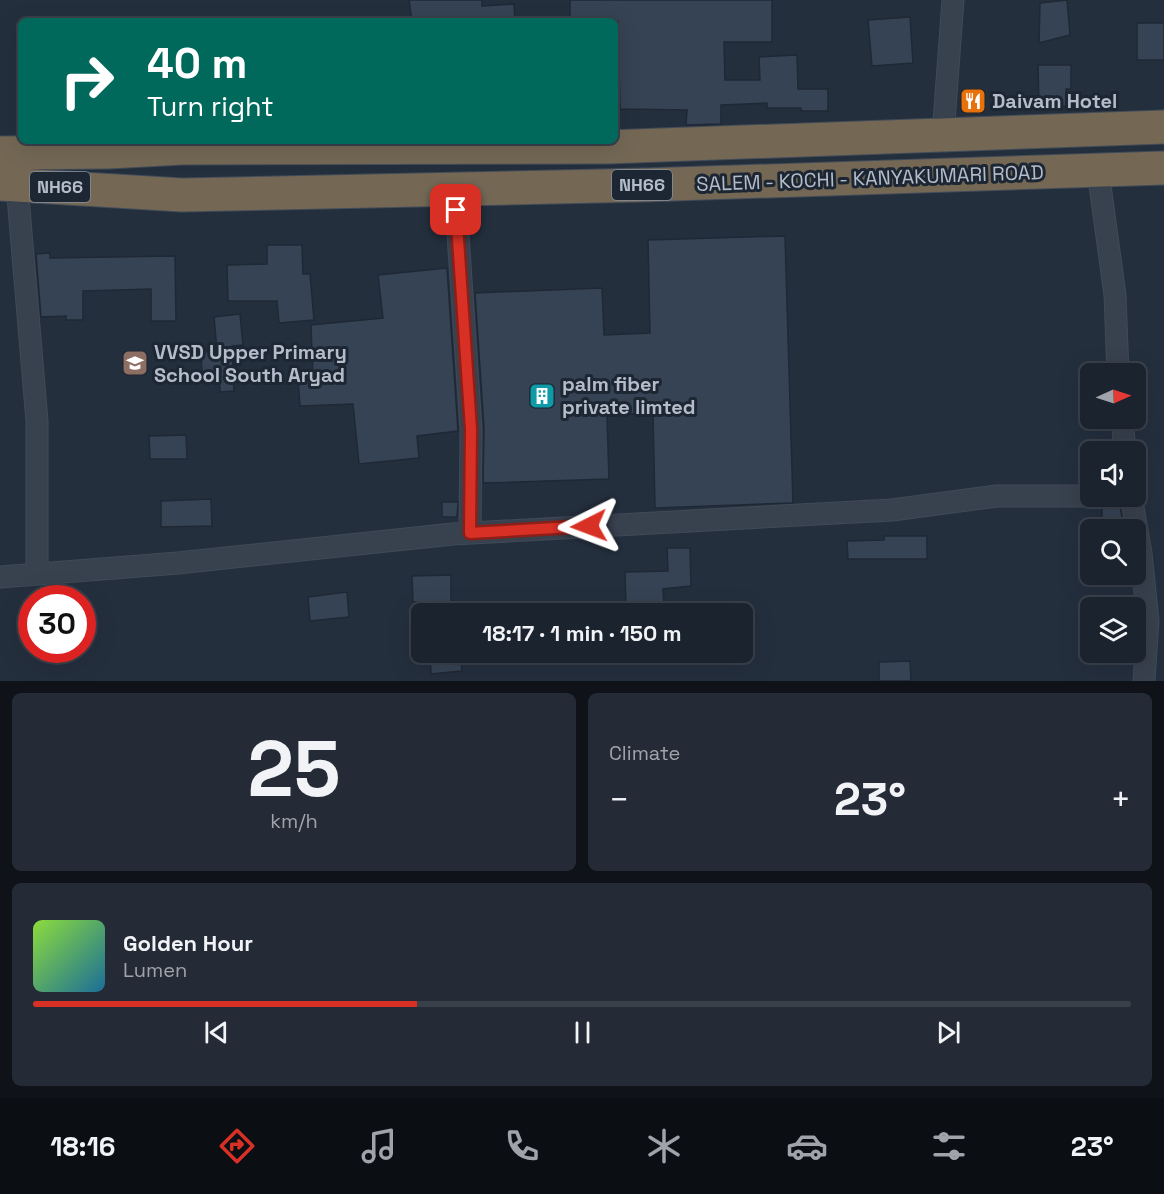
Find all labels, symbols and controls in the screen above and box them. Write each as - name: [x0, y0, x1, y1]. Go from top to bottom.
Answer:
- text: 40 m: [147, 37, 247, 90]
- icon: right: [48, 42, 126, 120]
- restaurant icon: Daivam Hotel: [958, 86, 988, 116]
- place label: Daivam Hotel: [992, 88, 1117, 114]
- text: Turn right: [147, 89, 274, 124]
- street label: SALEM - KOCHI - KANYAKUMARI ROAD: [696, 159, 1044, 197]
- road number: NH66: [612, 170, 672, 200]
- road number: NH66: [30, 172, 90, 202]
- pin: [430, 184, 481, 235]
- icon: arrive: [439, 193, 472, 226]
- place label: VVSD Upper Primary School South Aryad: [154, 339, 347, 388]
- school or university icon: VVSD Upper Primary School South Aryad: [120, 348, 150, 378]
- north arrow: [1080, 363, 1146, 429]
- map controls: [1080, 363, 1146, 663]
- place label: palm fiber private limted: [562, 371, 695, 420]
- building icon: palm fiber private limted: [527, 381, 557, 411]
- button: sound: [1080, 441, 1146, 507]
- position arrow: [557, 494, 621, 558]
- button: search: [1080, 519, 1146, 585]
- speed limit sign: 30: [18, 585, 96, 663]
- button: layers: [1080, 597, 1146, 663]
- text: 18:17 · 1 min · 150 m: [482, 619, 682, 647]
- text: 25: [247, 719, 341, 819]
- text: Climate: [609, 740, 680, 766]
- text: 23°: [834, 771, 906, 828]
- text: −: [609, 779, 629, 821]
- text: +: [1111, 779, 1131, 821]
- text: km/h: [270, 808, 318, 834]
- text: Golden Hour: [123, 929, 253, 957]
- text: Lumen: [123, 957, 187, 983]
- icon: previous: [200, 1016, 233, 1049]
- icon: pause: [566, 1016, 599, 1049]
- icon: next: [932, 1016, 965, 1049]
- icon: directions: [216, 1125, 258, 1167]
- icon: music: [358, 1125, 400, 1167]
- icon: phone: [501, 1125, 543, 1167]
- icon: climate: [643, 1125, 685, 1167]
- icon: car: [786, 1125, 828, 1167]
- icon: filters: [928, 1125, 970, 1167]
- text: 18:16: [50, 1129, 116, 1164]
- text: 23°: [1071, 1129, 1114, 1164]

